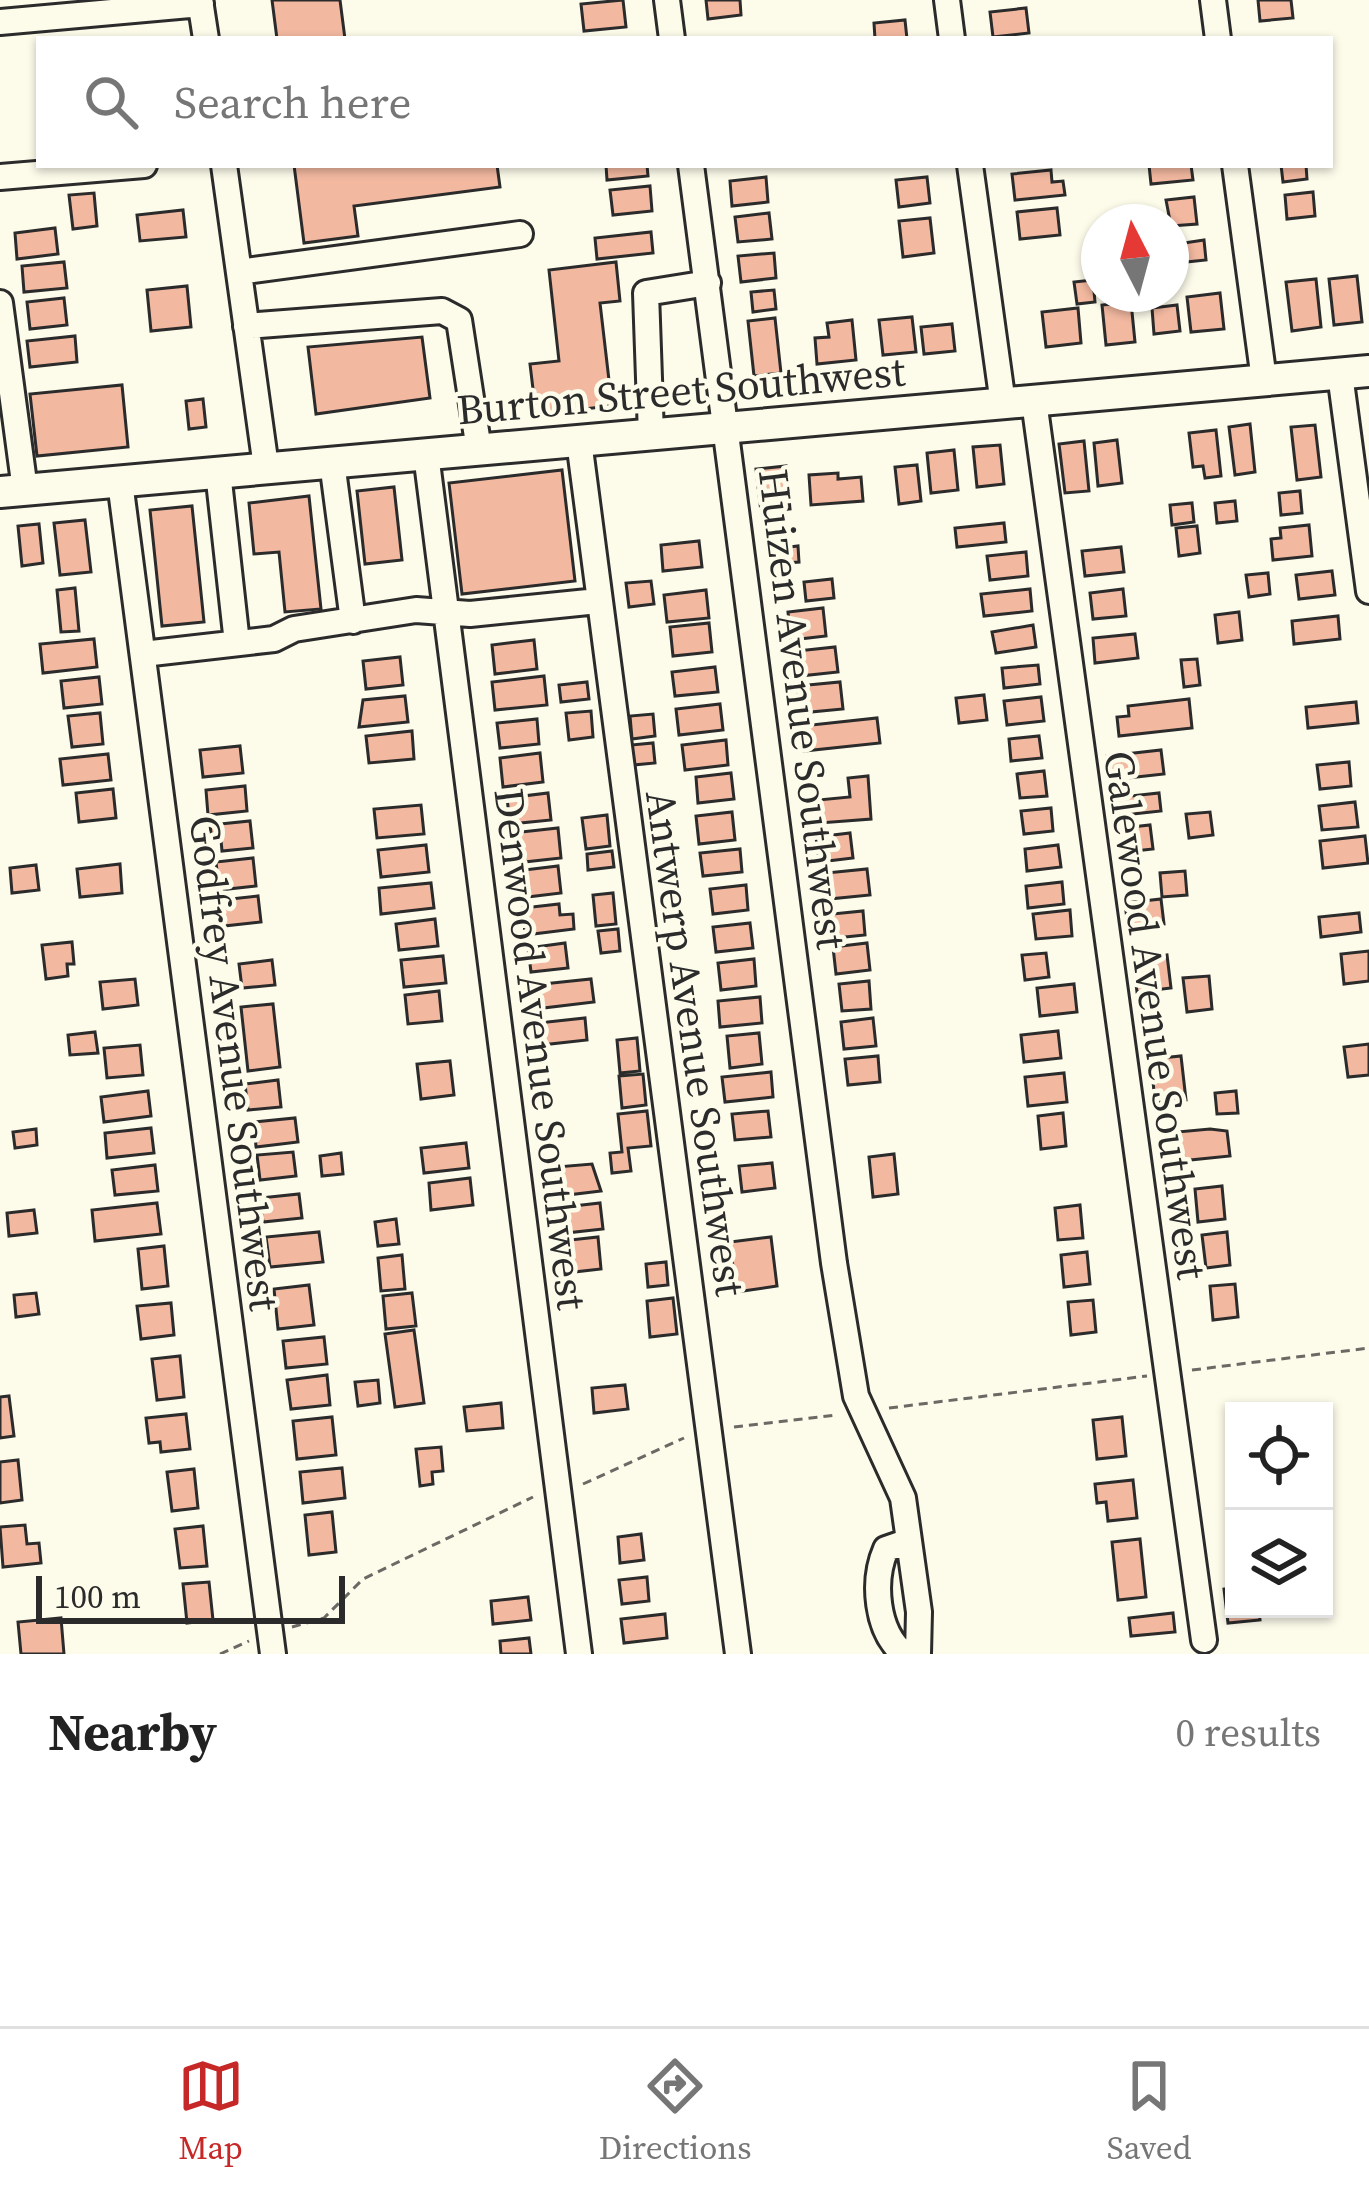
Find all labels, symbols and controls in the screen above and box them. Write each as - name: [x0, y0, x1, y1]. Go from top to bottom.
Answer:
- search box: [36, 36, 1333, 168]
- icon: search: [78, 69, 144, 135]
- text: Search here: [174, 71, 411, 133]
- north arrow: [1081, 204, 1189, 312]
- street label: Burton Street Southwest: [454, 341, 908, 438]
- street label: Huizen Avenue Southwest: [745, 466, 861, 953]
- street label: Galewood Avenue Southwest: [1090, 747, 1222, 1283]
- street label: Denwood Avenue Southwest: [480, 785, 602, 1313]
- street label: Antwerp Avenue Southwest: [632, 786, 760, 1300]
- street label: Godfrey Avenue Southwest: [176, 812, 294, 1314]
- map controls: [1225, 1402, 1333, 1618]
- button: locate: [1225, 1402, 1333, 1510]
- button: layers: [1225, 1510, 1333, 1618]
- scale bar: [36, 1570, 345, 1623]
- text: 100 m: [54, 1574, 141, 1619]
- text: Nearby: [48, 1697, 217, 1767]
- text: 0 results: [1176, 1706, 1321, 1759]
- tab: Map: [178, 2053, 244, 2170]
- tab: Directions: [599, 2053, 752, 2170]
- tab: Saved: [1107, 2053, 1191, 2170]

